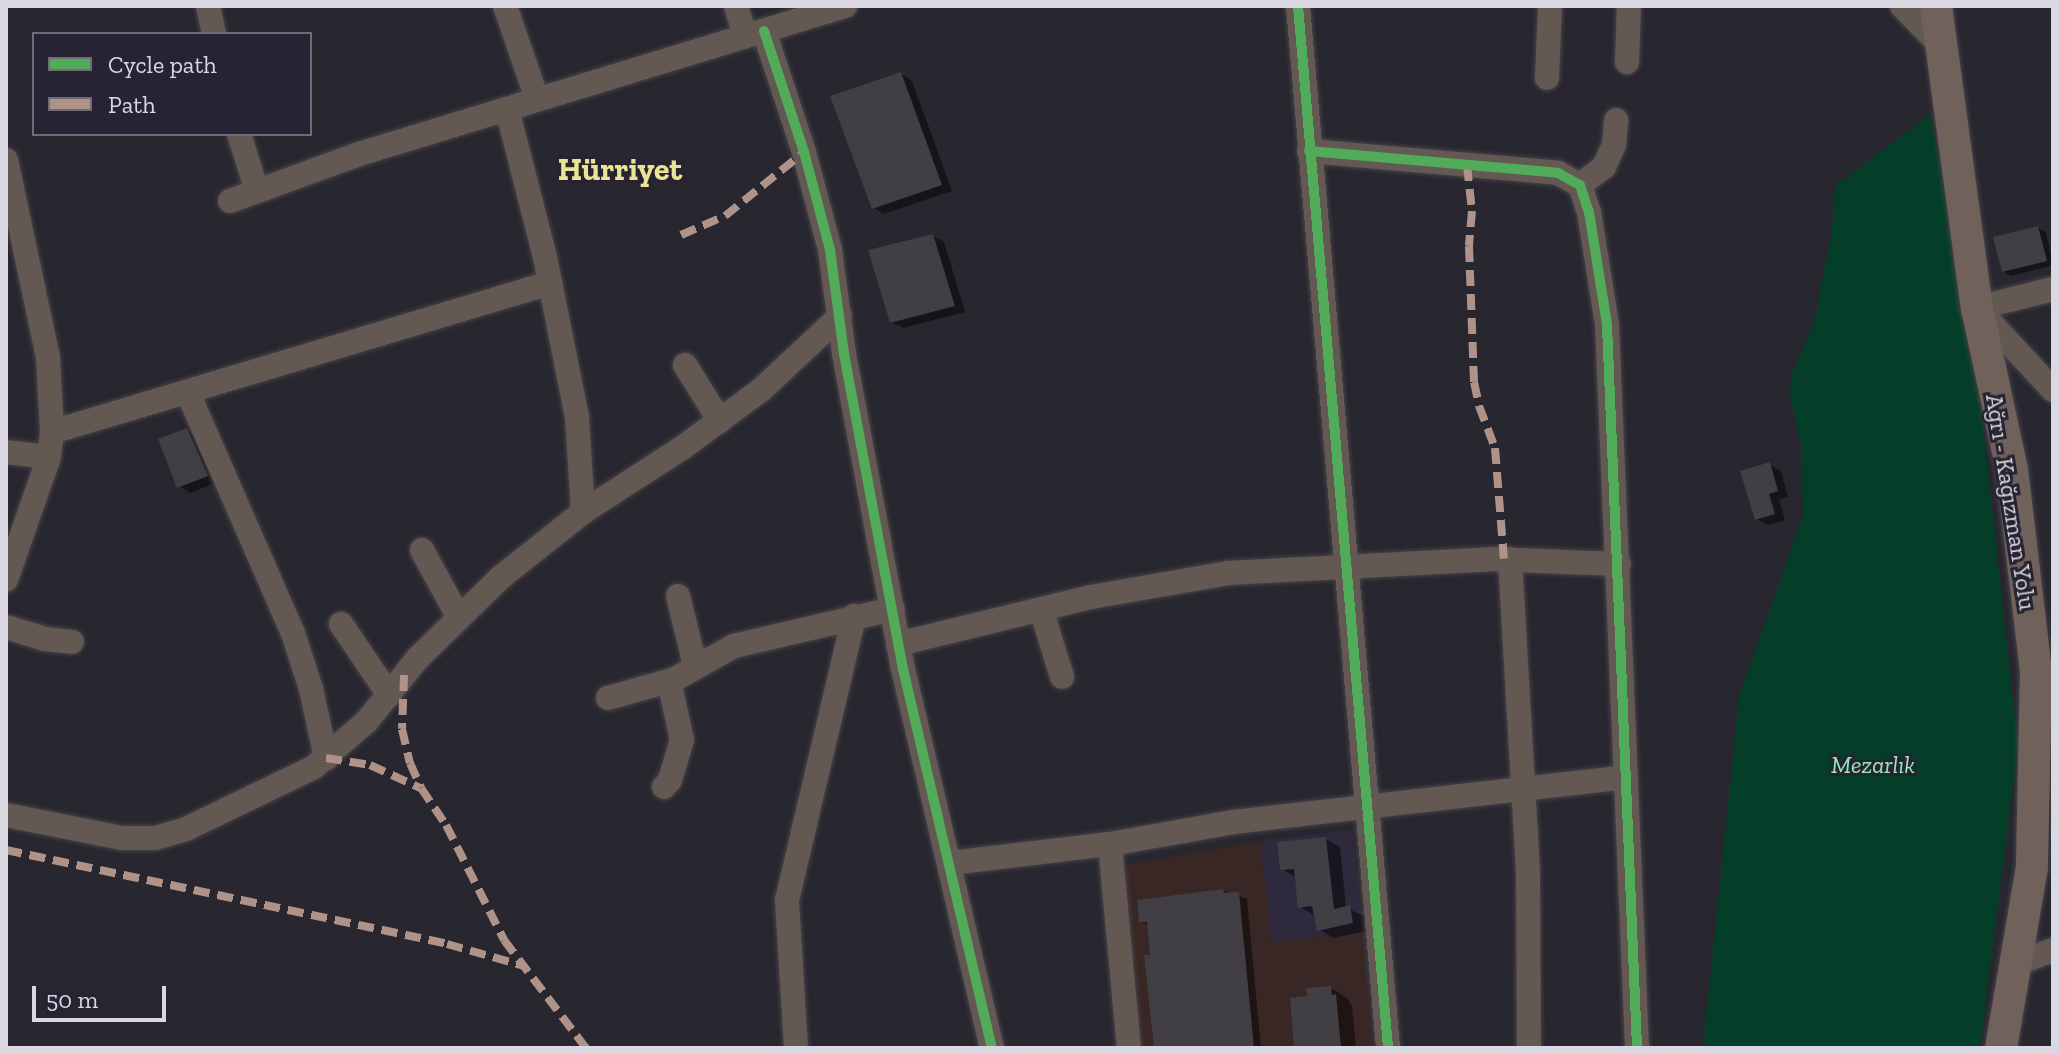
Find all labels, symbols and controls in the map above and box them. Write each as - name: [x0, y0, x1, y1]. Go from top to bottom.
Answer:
- legend: [32, 32, 312, 136]
- text: Cycle path: [108, 50, 217, 79]
- text: Path: [108, 90, 156, 119]
- district label: Hürriyet: [558, 150, 682, 188]
- street label: Ağrı - Kağızman Yolu: [1980, 392, 2042, 612]
- park label: Mezarlık: [1831, 751, 1915, 779]
- scale bar: [36, 970, 170, 1020]
- text: 50 m: [46, 985, 98, 1014]

